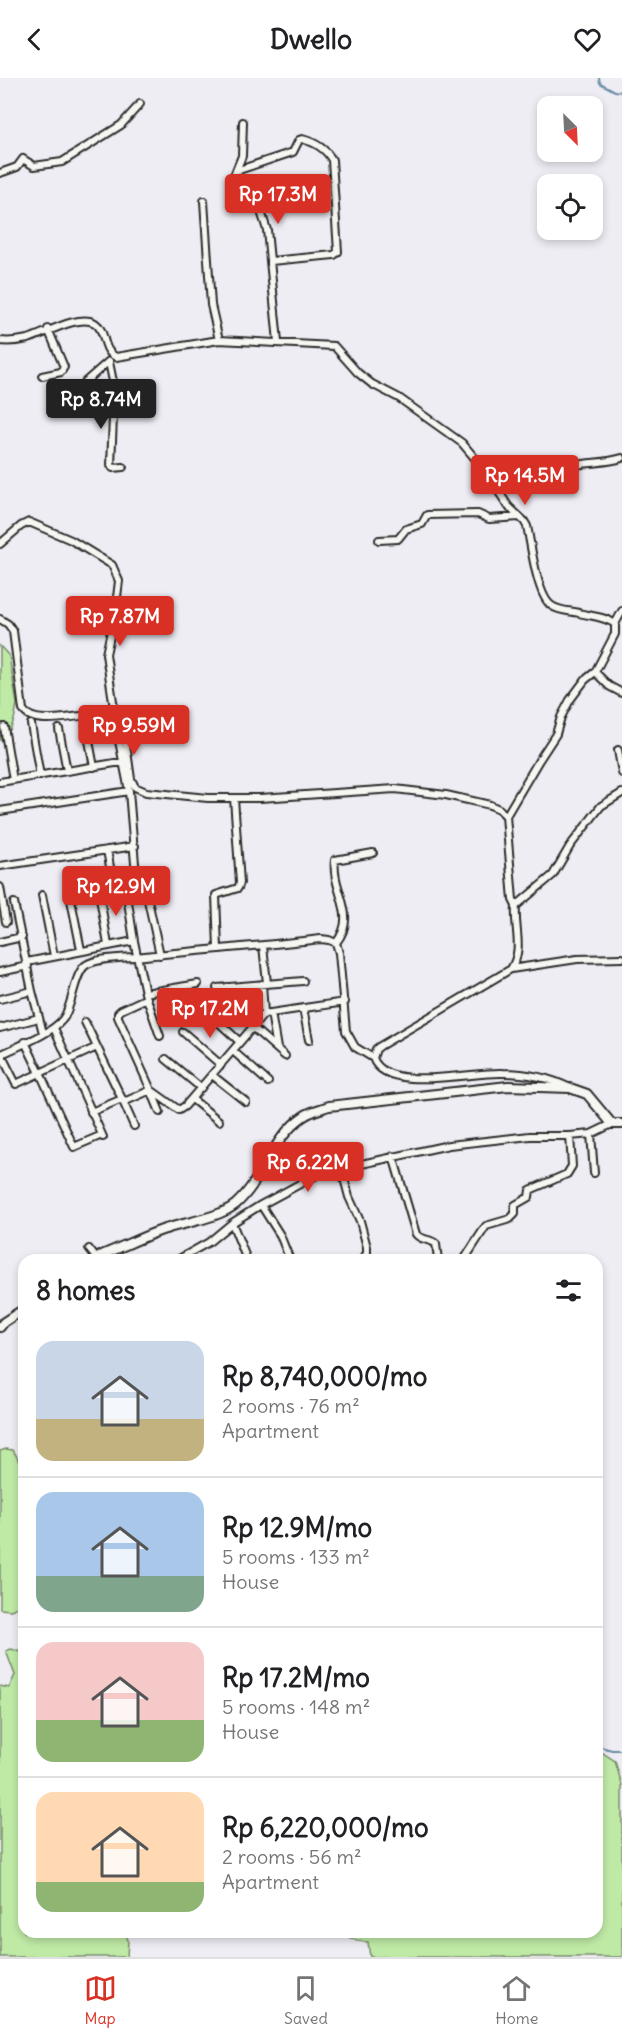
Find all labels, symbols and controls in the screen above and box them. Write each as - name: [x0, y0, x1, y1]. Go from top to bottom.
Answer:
- text: Dwello: [270, 22, 352, 56]
- icon: back: [18, 23, 51, 56]
- icon: heart: [571, 23, 604, 56]
- north arrow: [537, 96, 603, 162]
- map controls: [537, 96, 603, 240]
- pin: Rp 17.3M: [216, 174, 340, 225]
- button: locate: [537, 174, 603, 240]
- text: Rp 17.3M: [239, 181, 317, 206]
- pin: Rp 8.74M: [39, 379, 163, 430]
- text: Rp 8.74M: [60, 386, 142, 411]
- pin: Rp 14.5M: [463, 455, 587, 506]
- text: Rp 14.5M: [485, 462, 565, 487]
- pin: Rp 7.87M: [58, 596, 182, 647]
- text: Rp 7.87M: [80, 603, 160, 628]
- pin: Rp 9.59M: [72, 705, 196, 756]
- text: Rp 9.59M: [92, 712, 176, 737]
- pin: Rp 12.9M: [54, 866, 178, 917]
- text: Rp 12.9M: [76, 873, 156, 898]
- pin: Rp 17.2M: [148, 988, 272, 1039]
- text: Rp 17.2M: [171, 995, 249, 1020]
- pin: Rp 6.22M: [246, 1142, 370, 1193]
- text: Rp 6.22M: [267, 1149, 349, 1174]
- text: 8 homes: [36, 1274, 135, 1307]
- icon: filters: [552, 1274, 585, 1307]
- text: Rp 8,740,000/mo: [222, 1360, 427, 1393]
- icon: home: [84, 1365, 156, 1437]
- text: 2 rooms · 76 m²: [222, 1393, 360, 1418]
- text: Apartment: [222, 1418, 319, 1443]
- text: Rp 12.9M/mo: [222, 1511, 372, 1544]
- icon: home: [84, 1516, 156, 1588]
- text: 5 rooms · 133 m²: [222, 1544, 370, 1569]
- text: House: [222, 1569, 279, 1594]
- text: Rp 17.2M/mo: [222, 1661, 370, 1694]
- icon: home: [84, 1666, 156, 1738]
- text: 5 rooms · 148 m²: [222, 1694, 370, 1719]
- text: House: [222, 1719, 279, 1744]
- text: Rp 6,220,000/mo: [222, 1811, 429, 1844]
- icon: home: [84, 1816, 156, 1888]
- text: 2 rooms · 56 m²: [222, 1844, 362, 1869]
- text: Apartment: [222, 1869, 319, 1894]
- tab: Map: [84, 1972, 117, 2028]
- tab: Saved: [284, 1972, 328, 2028]
- tab: Home: [495, 1972, 538, 2028]

